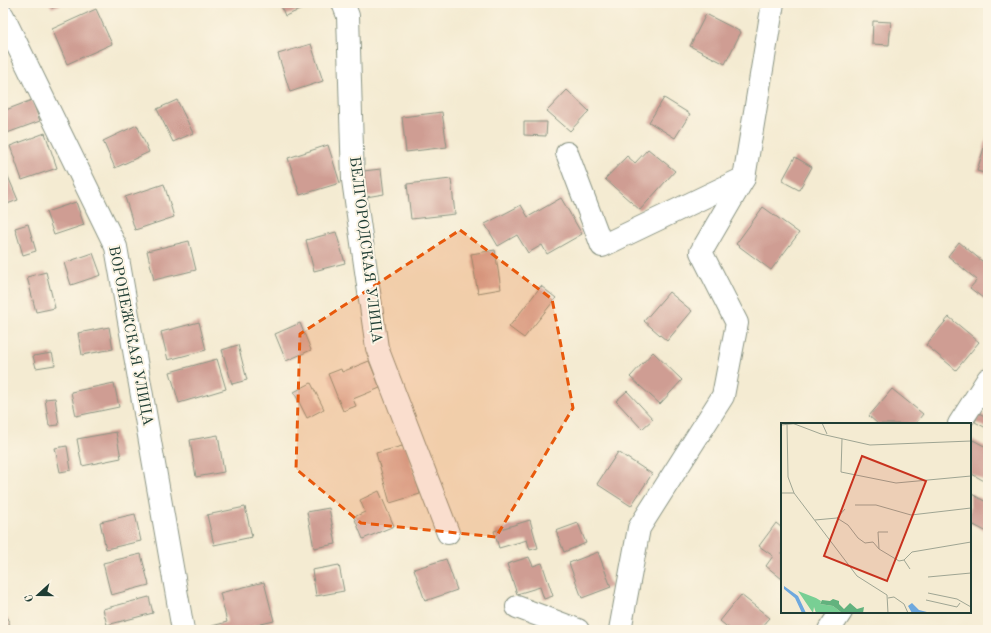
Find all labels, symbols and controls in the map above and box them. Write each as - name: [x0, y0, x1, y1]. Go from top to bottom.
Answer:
- street label: БЕЛГОРОДСКАЯ УЛИЦА: [346, 156, 384, 345]
- street label: ВОРОНЕЖСКАЯ УЛИЦА: [105, 245, 155, 428]
- inset map: [781, 423, 971, 613]
- north arrow: [18, 575, 58, 615]
- text: С: [24, 593, 37, 603]

